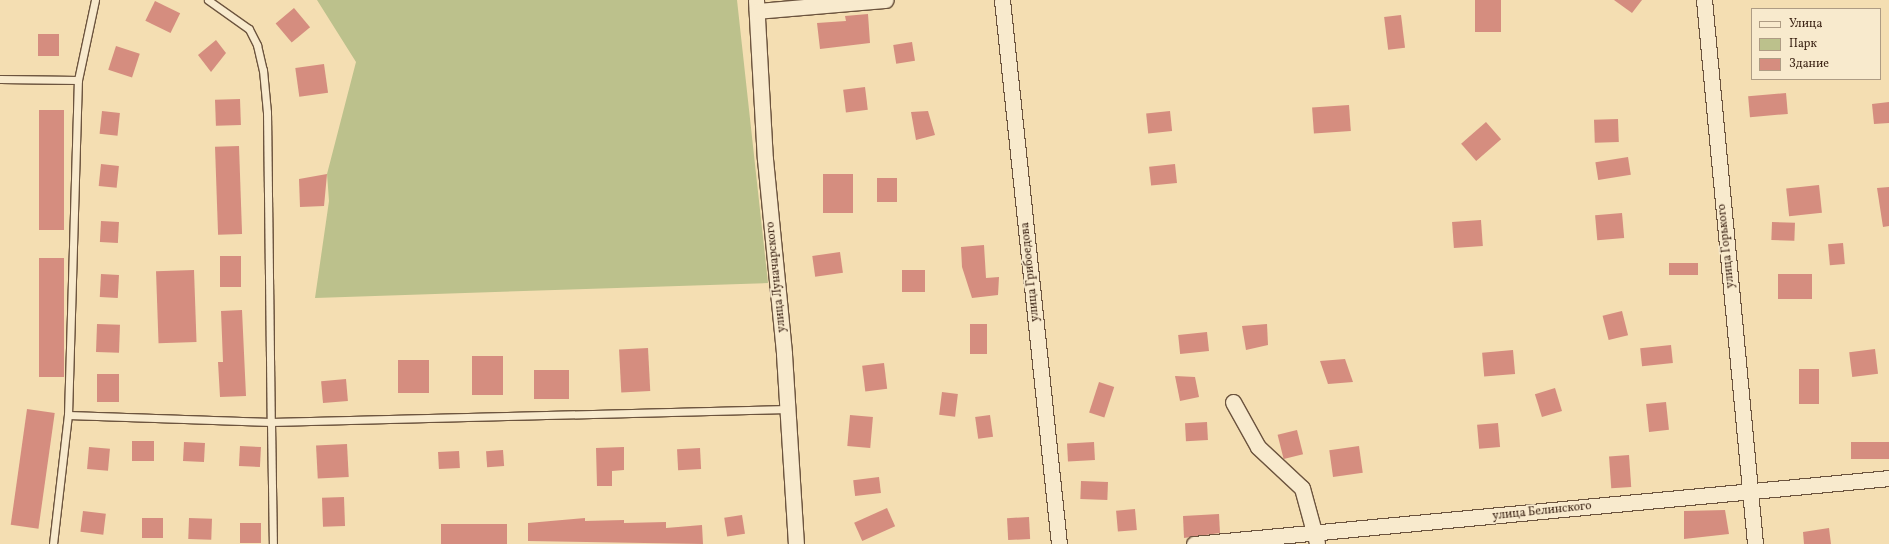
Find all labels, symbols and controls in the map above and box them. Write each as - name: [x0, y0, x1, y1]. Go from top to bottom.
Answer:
- legend: [1751, 8, 1881, 80]
- text: Улица: [1789, 16, 1822, 32]
- text: Парк: [1789, 36, 1817, 52]
- text: Здание: [1789, 56, 1829, 72]
- street label: улица Горького: [1715, 203, 1739, 289]
- street label: улица Луначарского: [764, 221, 790, 333]
- street label: улица Грибоедова: [1019, 222, 1043, 322]
- street label: улица Белинского: [1492, 500, 1592, 524]

